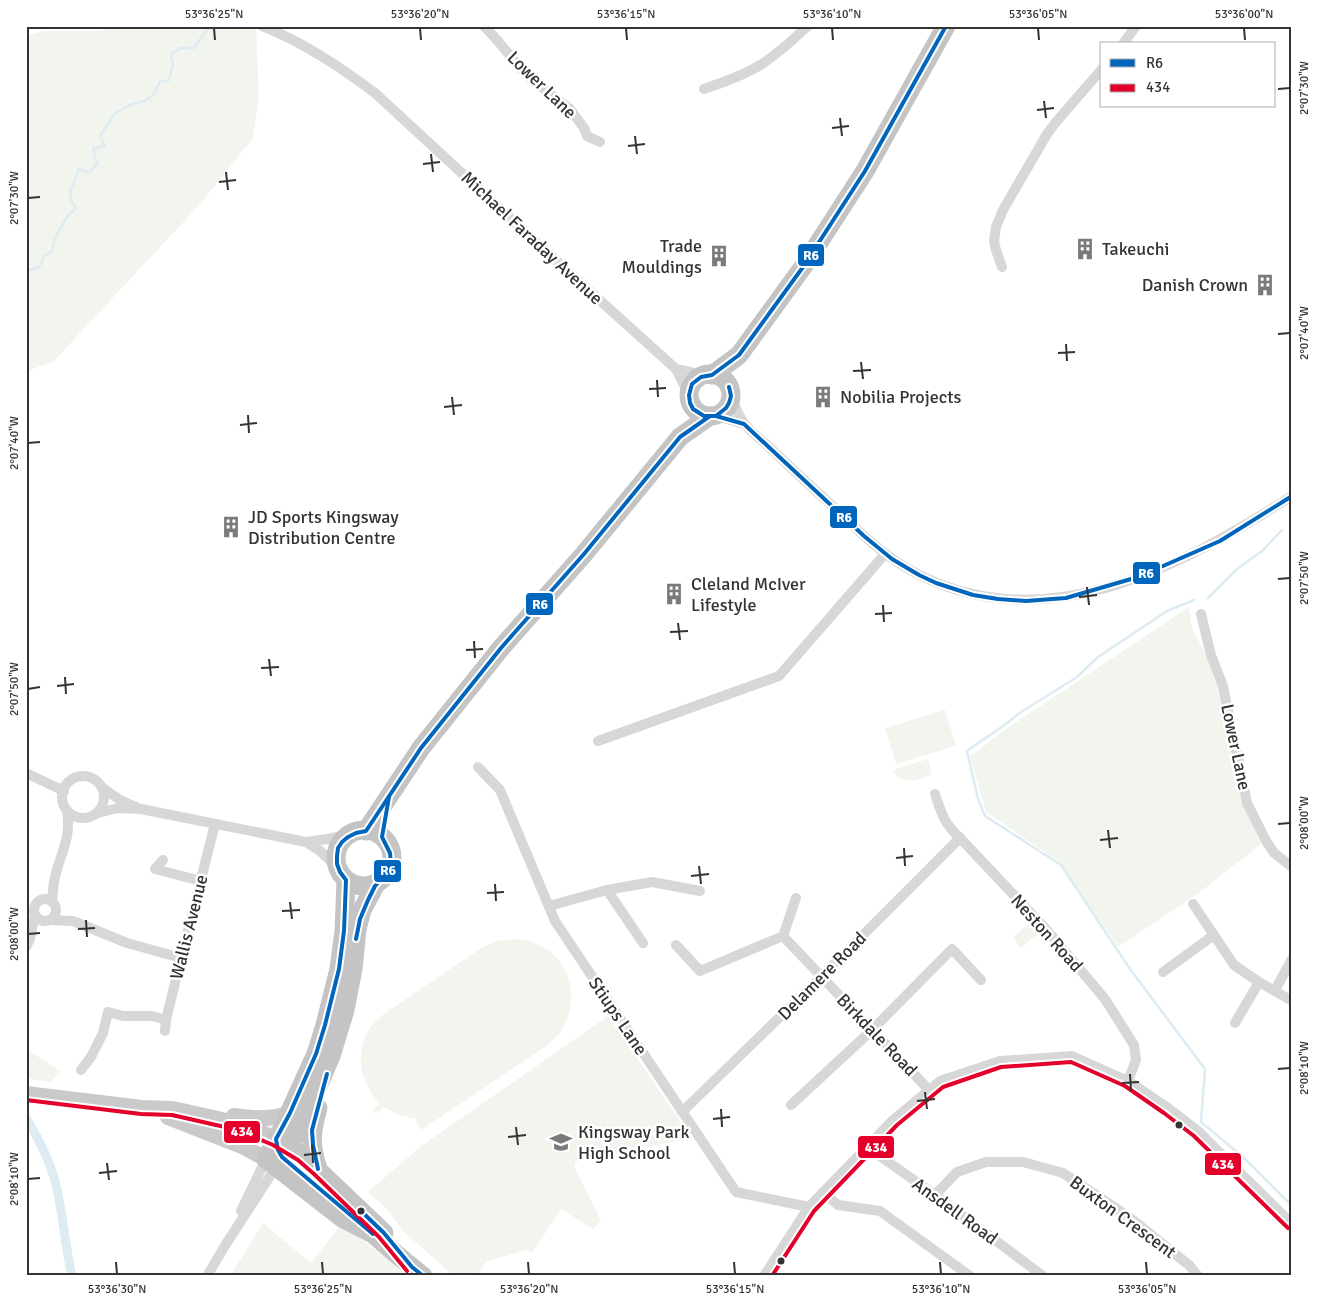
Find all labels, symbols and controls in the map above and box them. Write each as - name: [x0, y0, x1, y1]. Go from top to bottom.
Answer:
- text: 53°36'25"N: [185, 7, 243, 22]
- text: 53°36'20"N: [391, 7, 449, 22]
- text: 53°36'15"N: [597, 7, 655, 22]
- text: 53°36'10"N: [803, 7, 861, 22]
- text: 53°36'05"N: [1009, 7, 1067, 22]
- text: 53°36'00"N: [1215, 7, 1273, 22]
- legend: [1100, 42, 1276, 108]
- street label: Lower Lane: [503, 47, 581, 123]
- text: R6: [1146, 54, 1163, 72]
- text: 2°07'30"W: [1297, 61, 1312, 115]
- text: 434: [1146, 78, 1170, 96]
- street label: Michael Faraday Avenue: [457, 167, 607, 309]
- text: 2°07'30"W: [7, 171, 22, 225]
- place label: Trade Mouldings: [622, 235, 702, 278]
- building icon: Takeuchi: [1072, 236, 1098, 262]
- place label: Takeuchi: [1102, 238, 1169, 260]
- building icon: Trade Mouldings: [706, 243, 732, 269]
- line badge: R6: [797, 243, 825, 267]
- text: R6: [803, 247, 820, 264]
- building icon: Danish Crown: [1252, 272, 1278, 298]
- place label: Danish Crown: [1142, 274, 1248, 296]
- text: 2°07'40"W: [1297, 306, 1312, 360]
- building icon: Nobilia Projects: [810, 384, 836, 410]
- place label: Nobilia Projects: [840, 386, 961, 408]
- text: 2°07'40"W: [7, 416, 22, 470]
- line badge: R6: [829, 505, 858, 529]
- place label: JD Sports Kingsway Distribution Centre: [248, 506, 399, 549]
- text: R6: [836, 509, 853, 526]
- building icon: JD Sports Kingsway Distribution Centre: [218, 514, 244, 540]
- text: 2°07'50"W: [1297, 551, 1312, 605]
- line badge: R6: [1132, 561, 1161, 585]
- text: R6: [1138, 565, 1155, 582]
- place label: Cleland McIver Lifestyle: [691, 573, 806, 616]
- building icon: Cleland McIver Lifestyle: [661, 581, 687, 607]
- line badge: R6: [525, 592, 554, 616]
- text: R6: [532, 596, 549, 613]
- text: 2°07'50"W: [7, 662, 22, 716]
- street label: Lower Lane: [1216, 702, 1256, 792]
- text: 2°08'00"W: [1297, 796, 1312, 850]
- line badge: R6: [373, 859, 402, 883]
- text: R6: [380, 862, 397, 879]
- street label: Wallis Avenue: [165, 872, 213, 982]
- street label: Neston Road: [1006, 890, 1088, 976]
- text: 2°08'00"W: [7, 907, 22, 961]
- street label: Delamere Road: [773, 927, 871, 1025]
- street label: Stiups Lane: [584, 973, 652, 1059]
- street label: Birkdale Road: [832, 989, 922, 1081]
- text: 2°08'10"W: [1297, 1041, 1312, 1095]
- line badge: 434: [223, 1120, 261, 1144]
- unlabelled marker: [1174, 1120, 1184, 1130]
- place label: Kingsway Park High School: [578, 1121, 690, 1164]
- text: 434: [231, 1123, 254, 1140]
- school or university icon: Kingsway Park High School: [548, 1129, 574, 1155]
- line badge: 434: [857, 1135, 895, 1159]
- text: 434: [865, 1139, 888, 1156]
- text: 2°08'10"W: [7, 1152, 22, 1206]
- line badge: 434: [1204, 1152, 1242, 1176]
- text: 434: [1212, 1156, 1235, 1173]
- street label: Buxton Crescent: [1066, 1171, 1180, 1263]
- street label: Ansdell Road: [908, 1173, 1002, 1249]
- unlabelled marker: [356, 1206, 366, 1216]
- unlabelled marker: [776, 1256, 786, 1266]
- text: 53°36'30"N: [88, 1282, 146, 1297]
- text: 53°36'25"N: [294, 1282, 352, 1297]
- text: 53°36'20"N: [500, 1282, 558, 1297]
- text: 53°36'15"N: [706, 1282, 764, 1297]
- text: 53°36'10"N: [912, 1282, 970, 1297]
- text: 53°36'05"N: [1118, 1282, 1176, 1297]

